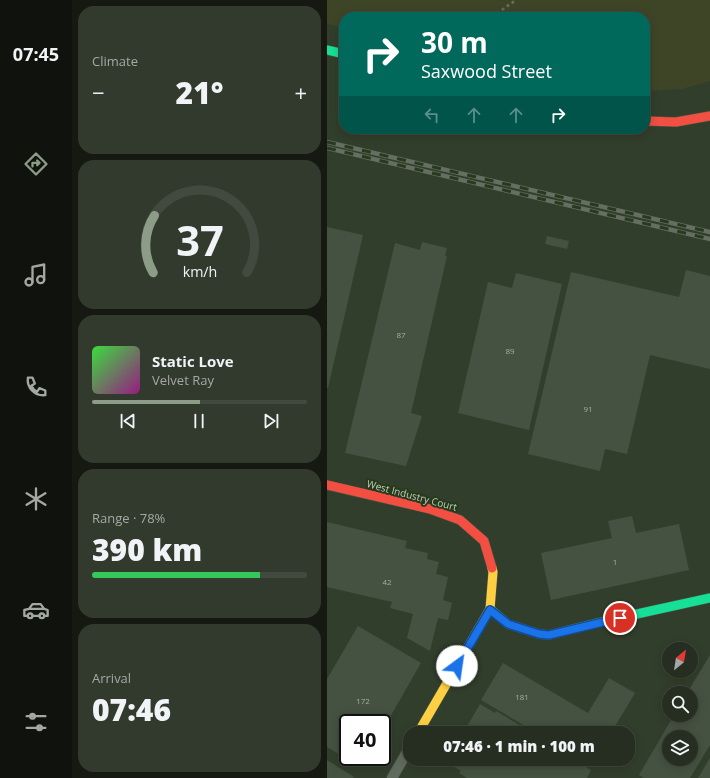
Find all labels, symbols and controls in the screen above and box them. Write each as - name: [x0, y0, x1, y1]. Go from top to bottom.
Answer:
- text: 30 m: [421, 23, 488, 61]
- icon: right: [355, 28, 407, 80]
- text: 07:45: [13, 42, 59, 66]
- text: Climate: [92, 52, 138, 70]
- text: Saxwood Street: [421, 59, 552, 83]
- text: 21°: [176, 72, 223, 113]
- text: −: [92, 77, 105, 107]
- text: +: [294, 77, 307, 107]
- icon: left: [421, 104, 443, 126]
- icon: ahead: [463, 104, 485, 126]
- icon: ahead: [505, 104, 527, 126]
- icon: right: [547, 104, 569, 126]
- icon: directions: [22, 150, 50, 178]
- text: 37: [176, 211, 223, 267]
- icon: music: [22, 261, 50, 289]
- text: km/h: [182, 261, 217, 280]
- house number: 87: [396, 329, 406, 340]
- house number: 89: [505, 345, 515, 356]
- text: Static Love: [152, 351, 234, 371]
- text: Velvet Ray: [152, 371, 214, 389]
- icon: phone: [22, 373, 50, 401]
- house number: 91: [583, 403, 593, 414]
- icon: previous: [117, 410, 139, 432]
- icon: pause: [188, 410, 210, 432]
- icon: next: [260, 410, 282, 432]
- street label: West Industry Court: [365, 476, 459, 514]
- icon: climate: [22, 485, 50, 513]
- text: Range · 78%: [92, 509, 165, 527]
- text: 390 km: [92, 529, 202, 570]
- house number: 1: [613, 556, 617, 567]
- house number: 42: [382, 576, 392, 587]
- icon: car: [22, 596, 50, 624]
- pin: [603, 601, 637, 635]
- icon: arrive: [609, 607, 631, 629]
- north arrow: [662, 642, 698, 678]
- map controls: [662, 642, 698, 766]
- position arrow: [436, 645, 478, 687]
- text: Arrival: [92, 669, 131, 687]
- button: search: [662, 686, 698, 722]
- text: 07:46: [92, 689, 171, 730]
- house number: 181: [515, 691, 529, 702]
- house number: 172: [356, 695, 370, 706]
- icon: filters: [22, 708, 50, 736]
- speed limit sign: 40: [339, 714, 391, 766]
- button: layers: [662, 730, 698, 766]
- text: 07:46 · 1 min · 100 m: [443, 736, 595, 756]

